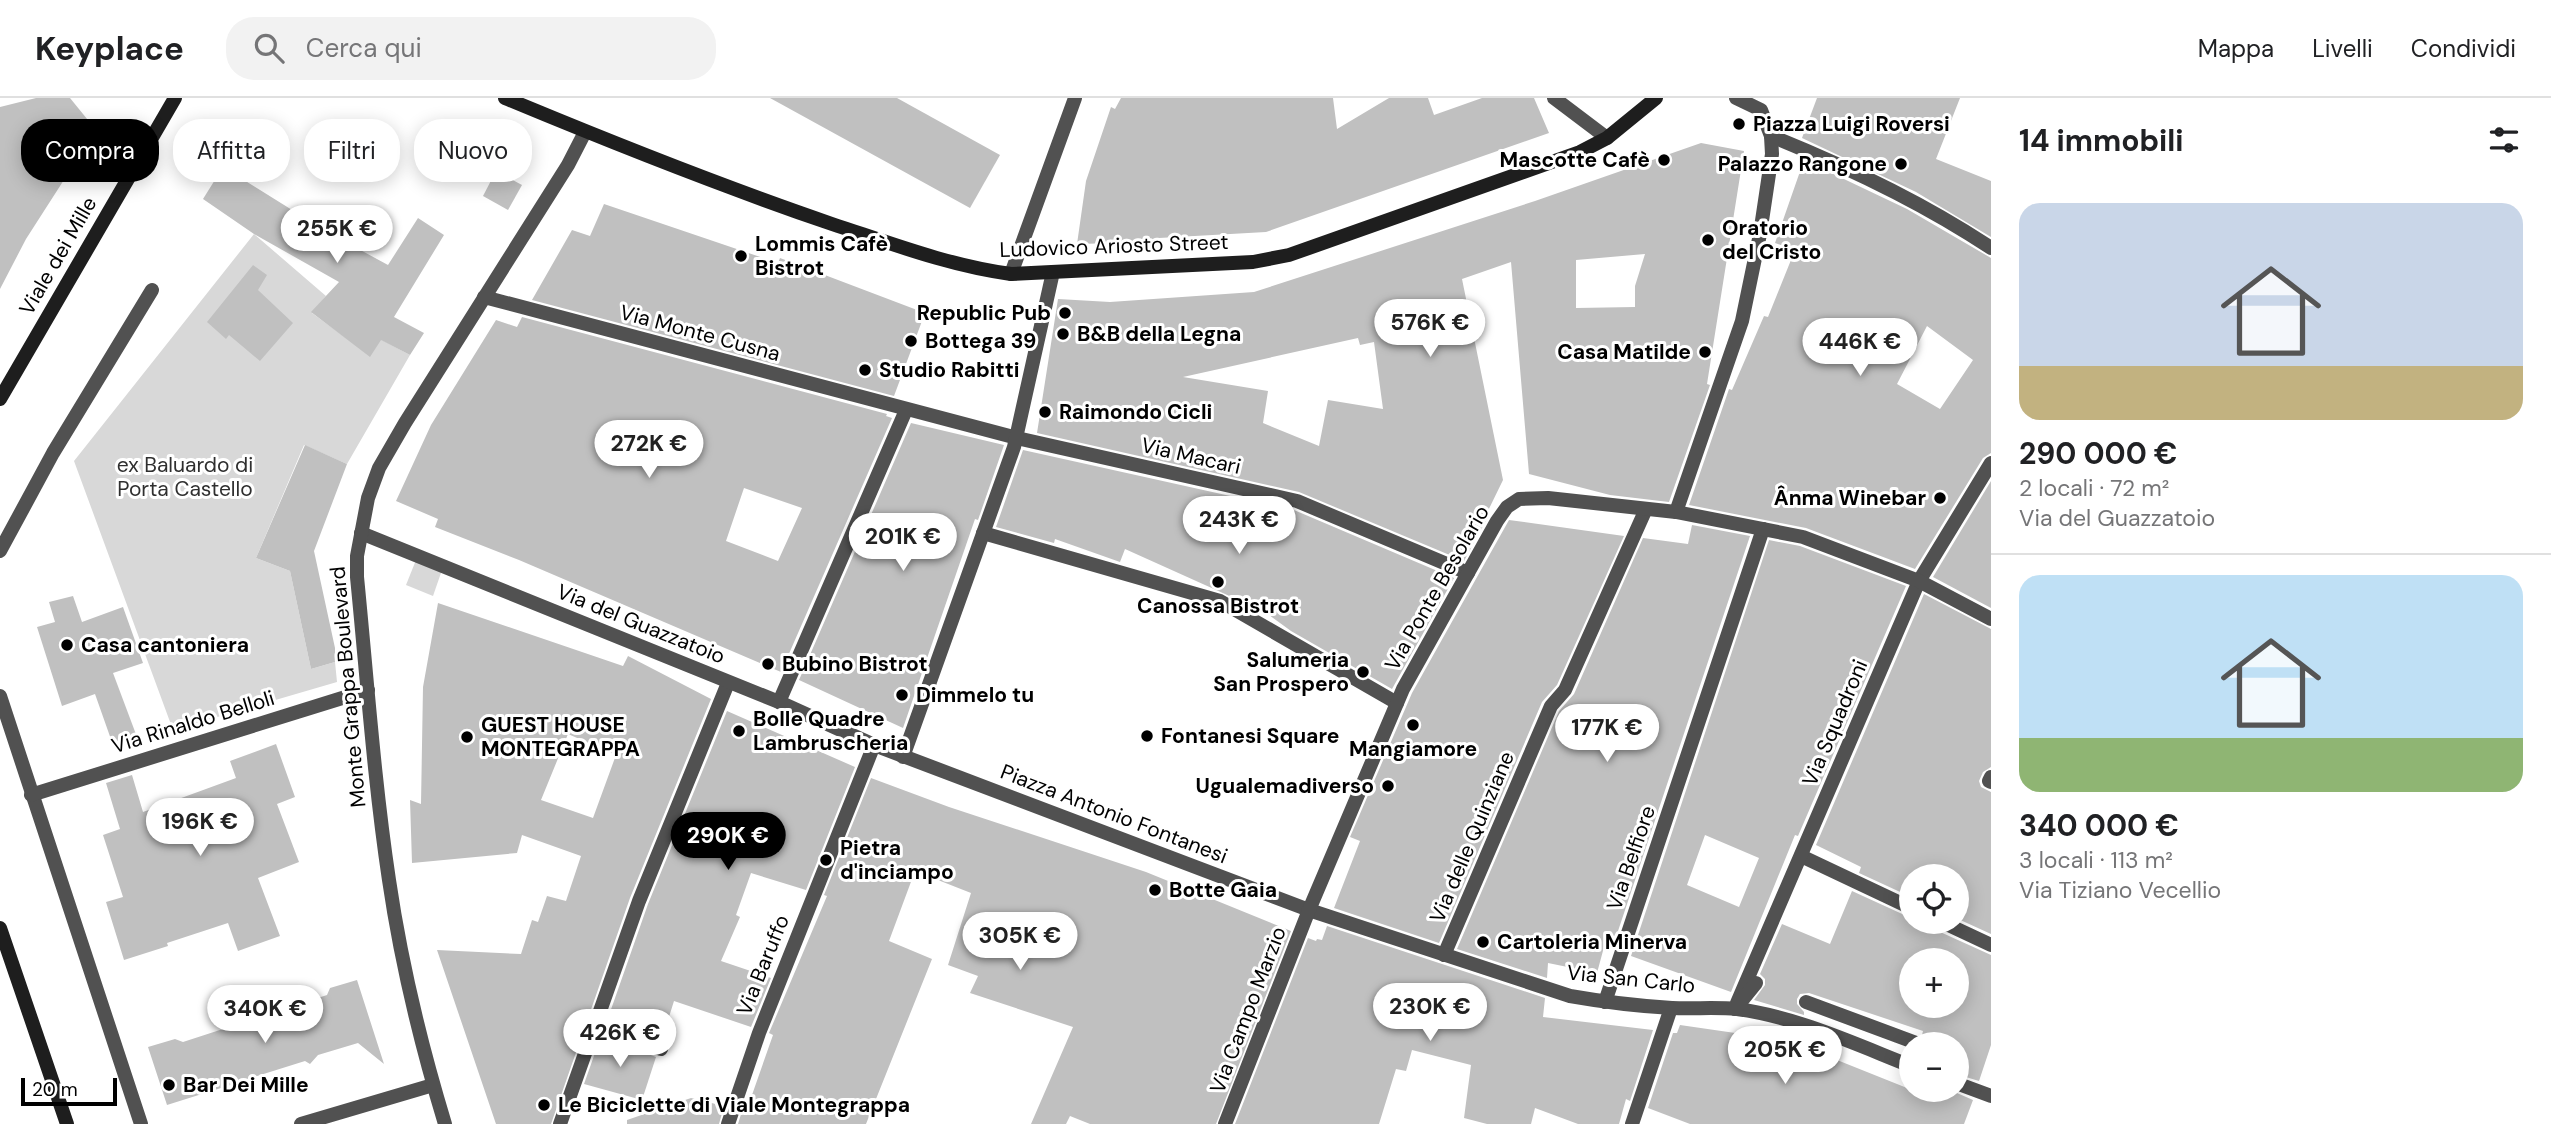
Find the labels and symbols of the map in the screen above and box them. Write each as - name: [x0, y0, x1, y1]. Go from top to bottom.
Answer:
- place label: Piazza Luigi Roversi: [1753, 110, 1950, 138]
- marker: Piazza Luigi Roversi: [1731, 116, 1747, 132]
- place label: Mascotte Cafè: [1499, 146, 1650, 174]
- place label: Palazzo Rangone: [1718, 150, 1887, 178]
- marker: Mascotte Cafè: [1656, 152, 1672, 168]
- marker: Palazzo Rangone: [1893, 156, 1909, 172]
- street label: Viale dei Mille: [13, 192, 103, 320]
- pin: 255K €: [280, 206, 394, 265]
- place label: Oratorio del Cristo: [1722, 214, 1821, 266]
- street label: Ludovico Ariosto Street: [999, 228, 1229, 264]
- place label: Lommis Cafè Bistrot: [755, 230, 888, 282]
- marker: Oratorio del Cristo: [1700, 232, 1716, 248]
- marker: Lommis Cafè Bistrot: [733, 248, 749, 264]
- street label: Via Monte Cusna: [617, 298, 783, 368]
- place label: Republic Pub: [917, 299, 1051, 327]
- pin: 576K €: [1373, 300, 1487, 359]
- marker: Republic Pub: [1057, 305, 1073, 321]
- pin: 446K €: [1803, 318, 1917, 378]
- place label: B&B della Legna: [1077, 320, 1241, 348]
- marker: B&B della Legna: [1055, 326, 1071, 342]
- place label: Bottega 39: [925, 327, 1036, 355]
- marker: Bottega 39: [903, 333, 919, 349]
- place label: Casa Matilde: [1557, 338, 1691, 366]
- marker: Casa Matilde: [1697, 344, 1713, 360]
- place label: Studio Rabitti: [879, 356, 1020, 384]
- marker: Studio Rabitti: [857, 362, 873, 378]
- place label: Raimondo Cicli: [1059, 398, 1212, 426]
- marker: Raimondo Cicli: [1037, 404, 1053, 420]
- pin: 272K €: [592, 420, 706, 480]
- street label: Via Macari: [1138, 431, 1244, 481]
- park label: ex Baluardo di Porta Castello: [117, 451, 253, 503]
- place label: Ânma Winebar: [1774, 484, 1926, 512]
- marker: Ânma Winebar: [1932, 490, 1948, 506]
- pin: 243K €: [1182, 496, 1296, 556]
- street label: Via Ponte Besolario: [1378, 500, 1496, 676]
- pin: 201K €: [846, 514, 960, 573]
- street label: Monte Grappa Boulevard: [324, 565, 372, 809]
- marker: Canossa Bistrot: [1210, 574, 1226, 590]
- street label: Via del Guazzatoio: [553, 577, 729, 671]
- place label: Canossa Bistrot: [1137, 592, 1299, 620]
- place label: Casa cantoniera: [81, 631, 249, 659]
- marker: Casa cantoniera: [59, 637, 75, 653]
- place label: Salumeria San Prospero: [1213, 646, 1349, 698]
- place label: Bubino Bistrot: [782, 650, 928, 678]
- street label: Via Squadroni: [1796, 655, 1874, 791]
- marker: Bubino Bistrot: [760, 656, 776, 672]
- marker: Salumeria San Prospero: [1355, 664, 1371, 680]
- place label: Dimmelo tu: [916, 681, 1034, 709]
- street label: Via Rinaldo Belloli: [108, 684, 278, 760]
- marker: Dimmelo tu: [894, 687, 910, 703]
- pin: 177K €: [1550, 704, 1664, 764]
- place label: Bolle Quadre Lambruscheria: [753, 705, 908, 757]
- place label: GUEST HOUSE MONTEGRAPPA: [481, 711, 640, 763]
- marker: Mangiamore: [1405, 717, 1421, 733]
- place label: Fontanesi Square: [1161, 722, 1340, 750]
- marker: Bolle Quadre Lambruscheria: [731, 723, 747, 739]
- marker: Fontanesi Square: [1139, 728, 1155, 744]
- marker: GUEST HOUSE MONTEGRAPPA: [459, 729, 475, 745]
- place label: Mangiamore: [1349, 735, 1477, 763]
- street label: Via delle Quinziane: [1423, 747, 1521, 927]
- street label: Piazza Antonio Fontanesi: [997, 758, 1231, 870]
- place label: Ugualemadiverso: [1195, 772, 1374, 800]
- marker: Ugualemadiverso: [1380, 778, 1396, 794]
- pin: 196K €: [143, 798, 257, 858]
- street label: Via Belfiore: [1600, 802, 1662, 914]
- pin: 290K €: [671, 812, 785, 872]
- place label: Pietra d'inciampo: [840, 834, 954, 886]
- marker: Pietra d'inciampo: [818, 852, 834, 868]
- place label: Botte Gaia: [1169, 876, 1277, 904]
- marker: Botte Gaia: [1147, 882, 1163, 898]
- street label: Via Baruffo: [730, 910, 796, 1020]
- pin: 305K €: [963, 912, 1077, 972]
- street label: Via Campo Marzio: [1203, 923, 1293, 1097]
- place label: Cartoleria Minerva: [1497, 928, 1687, 956]
- marker: Cartoleria Minerva: [1475, 934, 1491, 950]
- street label: Via San Carlo: [1566, 958, 1696, 1000]
- pin: 230K €: [1373, 984, 1487, 1043]
- pin: 340K €: [208, 986, 322, 1045]
- pin: 426K €: [563, 1010, 677, 1069]
- pin: 205K €: [1728, 1026, 1842, 1086]
- place label: Bar Dei Mille: [183, 1071, 309, 1099]
- scale bar: [21, 1075, 117, 1107]
- marker: Bar Dei Mille: [161, 1077, 177, 1093]
- place label: Le Biciclette di Viale Montegrappa: [558, 1091, 910, 1119]
- marker: Le Biciclette di Viale Montegrappa: [536, 1097, 552, 1113]

